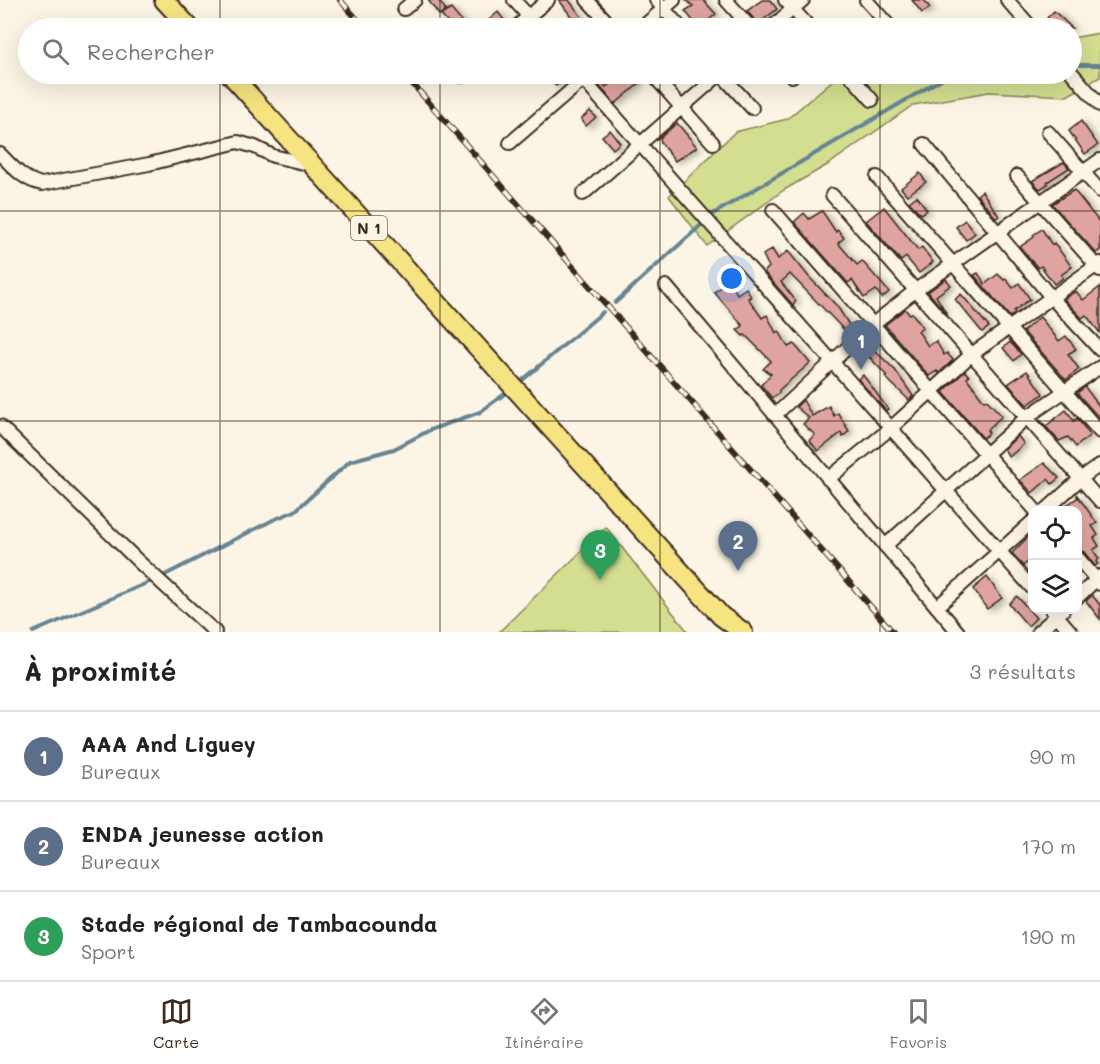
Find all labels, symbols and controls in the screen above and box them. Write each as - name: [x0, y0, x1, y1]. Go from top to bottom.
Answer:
- search box: [18, 18, 1082, 84]
- icon: search: [39, 35, 72, 68]
- text: Rechercher: [87, 37, 215, 66]
- road number: N 1: [351, 216, 387, 240]
- your location: [717, 264, 746, 293]
- pin: 1: [842, 320, 880, 370]
- map controls: [1028, 506, 1082, 614]
- button: locate: [1028, 506, 1082, 560]
- pin: 2: [718, 522, 758, 571]
- pin: 3: [580, 530, 620, 580]
- button: layers: [1028, 560, 1082, 614]
- text: À proximité: [24, 654, 176, 688]
- text: 3 résultats: [970, 658, 1076, 684]
- text: AAA And Liguey: [81, 729, 256, 758]
- text: 1: [39, 743, 48, 769]
- text: 90 m: [1030, 743, 1076, 769]
- text: Bureaux: [81, 758, 160, 784]
- text: ENDA jeunesse action: [81, 819, 324, 848]
- text: 2: [38, 833, 49, 859]
- text: 170 m: [1021, 833, 1076, 859]
- text: Bureaux: [81, 848, 160, 874]
- text: Stade régional de Tambacounda: [81, 909, 438, 938]
- text: 3: [38, 923, 50, 949]
- text: 190 m: [1021, 923, 1076, 949]
- text: Sport: [81, 938, 135, 964]
- tab: Carte: [153, 995, 199, 1052]
- tab: Itinéraire: [505, 995, 584, 1052]
- tab: Favoris: [889, 995, 947, 1052]

